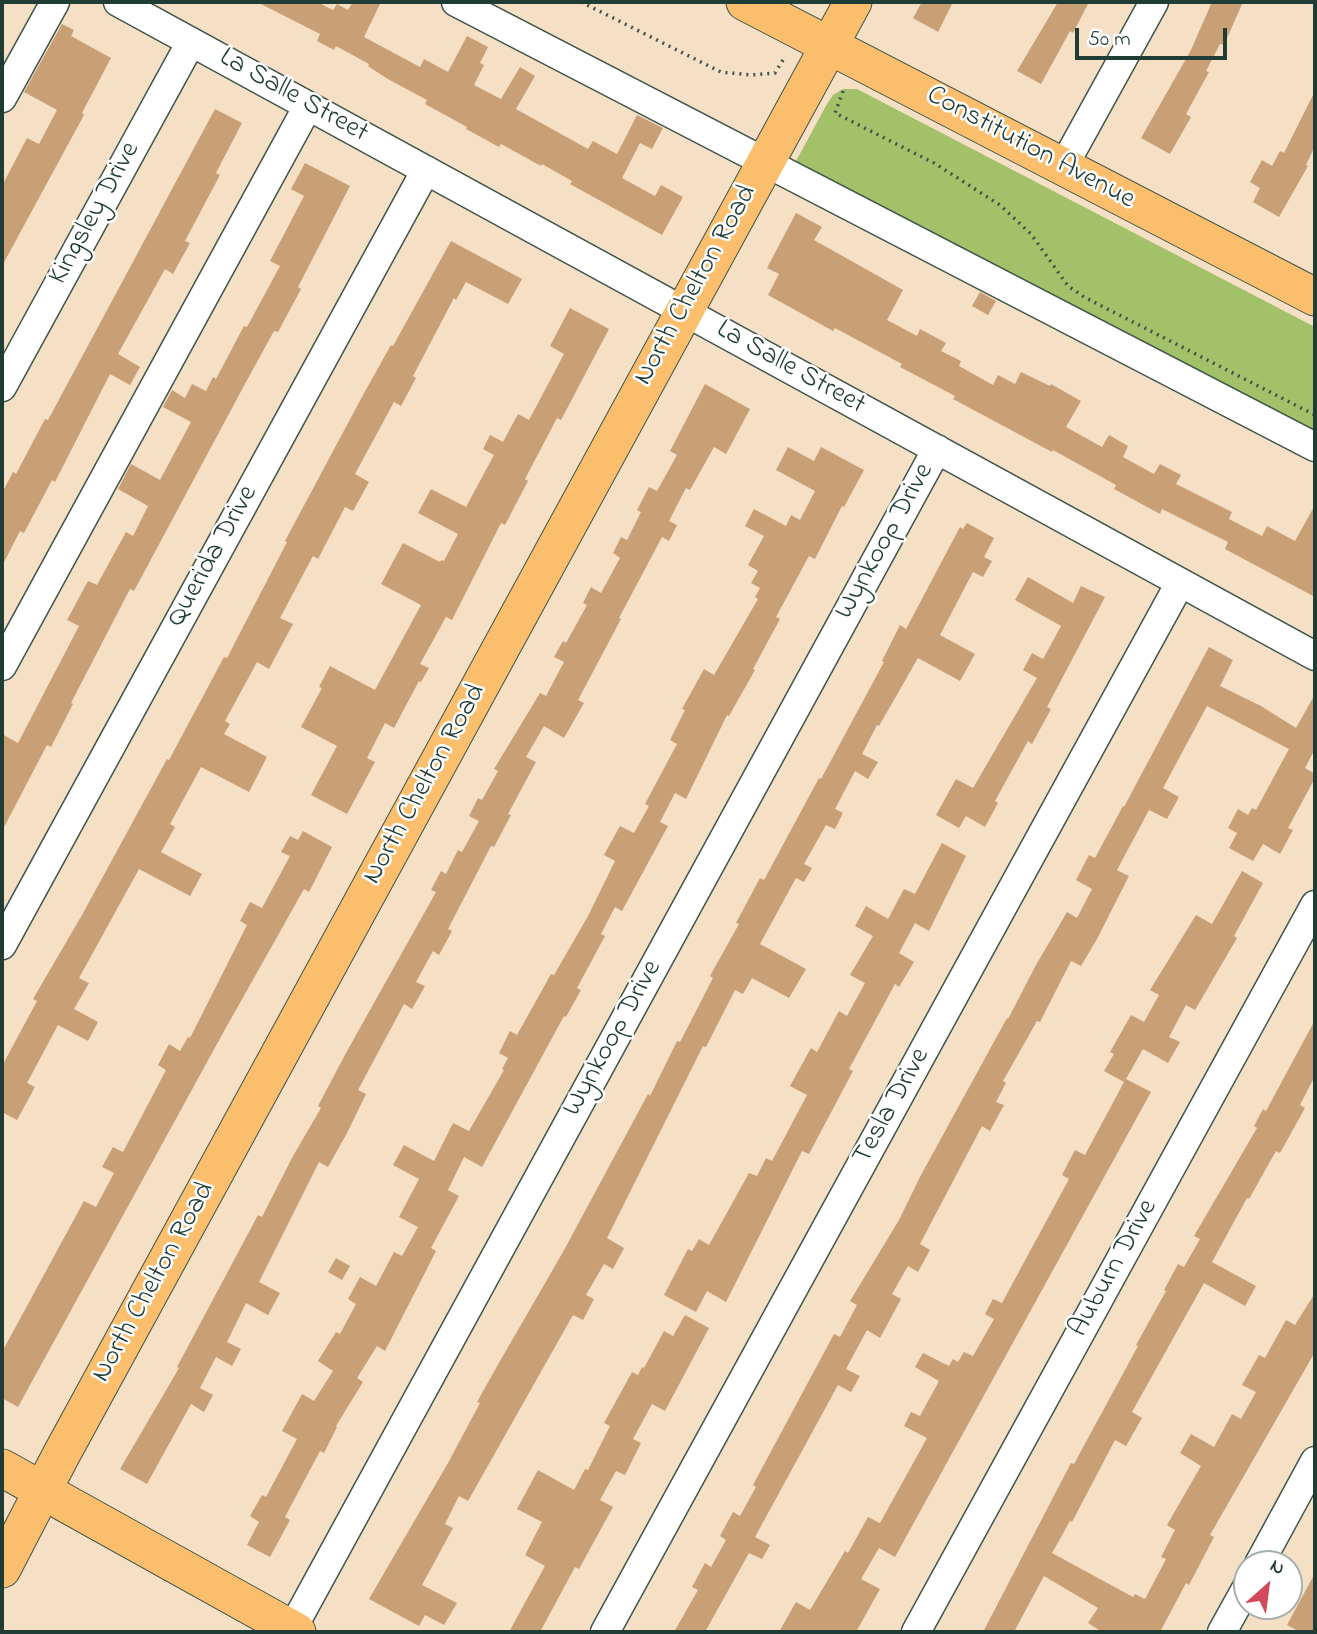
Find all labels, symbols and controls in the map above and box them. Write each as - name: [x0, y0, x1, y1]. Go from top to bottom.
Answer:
- scale bar: [1079, 14, 1231, 58]
- text: 50 m: [1088, 25, 1131, 55]
- street label: La Salle Street: [213, 42, 373, 152]
- street label: Constitution Avenue: [920, 80, 1140, 218]
- street label: Kingsley Drive: [43, 137, 149, 291]
- street label: North Chelton Road: [628, 180, 766, 392]
- street label: La Salle Street: [710, 314, 870, 424]
- street label: Wynkoop Drive: [829, 458, 943, 626]
- street label: Querida Drive: [161, 480, 267, 634]
- street label: North Chelton Road: [357, 679, 495, 891]
- street label: Wynkoop Drive: [557, 955, 671, 1123]
- street label: Tesla Drive: [847, 1043, 939, 1171]
- street label: North Chelton Road: [86, 1177, 224, 1389]
- street label: Auburn Drive: [1063, 1194, 1167, 1344]
- north arrow: [1233, 1550, 1303, 1620]
- text: N: [1265, 1553, 1289, 1583]

